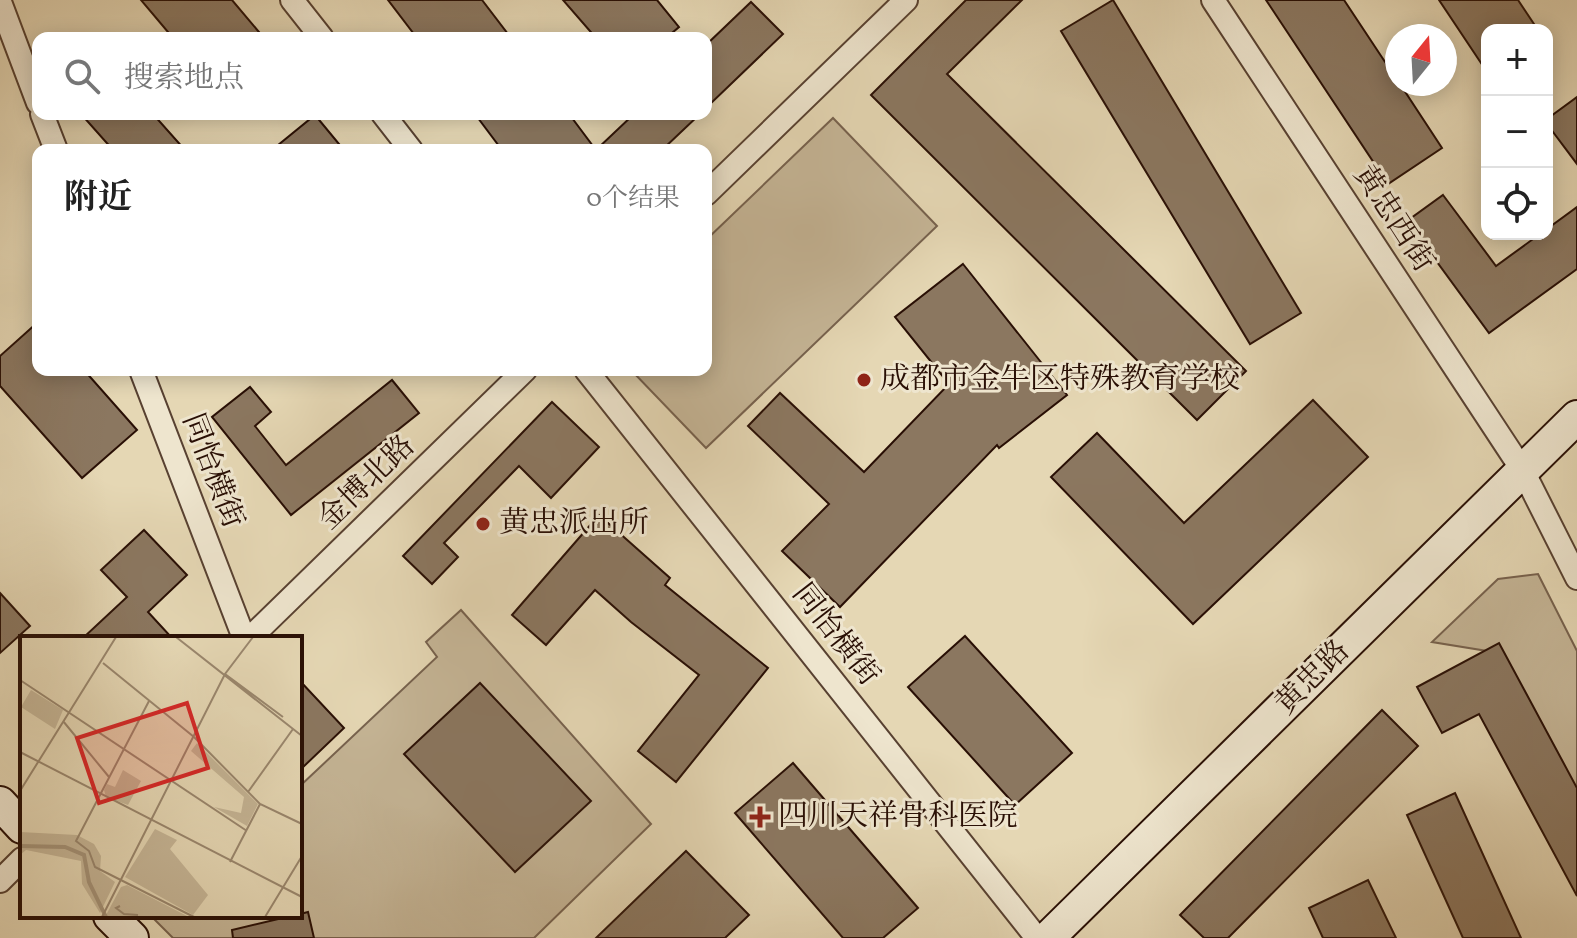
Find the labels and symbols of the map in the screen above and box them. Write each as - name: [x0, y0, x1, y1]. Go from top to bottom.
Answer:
- north arrow: [1385, 24, 1457, 96]
- street label: 黄忠西街: [1343, 157, 1443, 281]
- place label: 成都市金牛区特殊教育学校: [880, 359, 1240, 401]
- marker: 成都市金牛区特殊教育学校: [855, 371, 873, 389]
- street label: 同怡横街: [171, 407, 253, 535]
- street label: 金博北路: [309, 426, 425, 540]
- place label: 黄忠派出所: [499, 503, 649, 545]
- marker: 黄忠派出所: [474, 515, 492, 533]
- street label: 同怡横街: [782, 575, 888, 695]
- street label: 黄忠路: [1266, 631, 1360, 725]
- inset map: [20, 636, 302, 918]
- place label: 四川天祥骨科医院: [778, 796, 1018, 838]
- marker: 四川天祥骨科医院: [749, 806, 771, 828]

